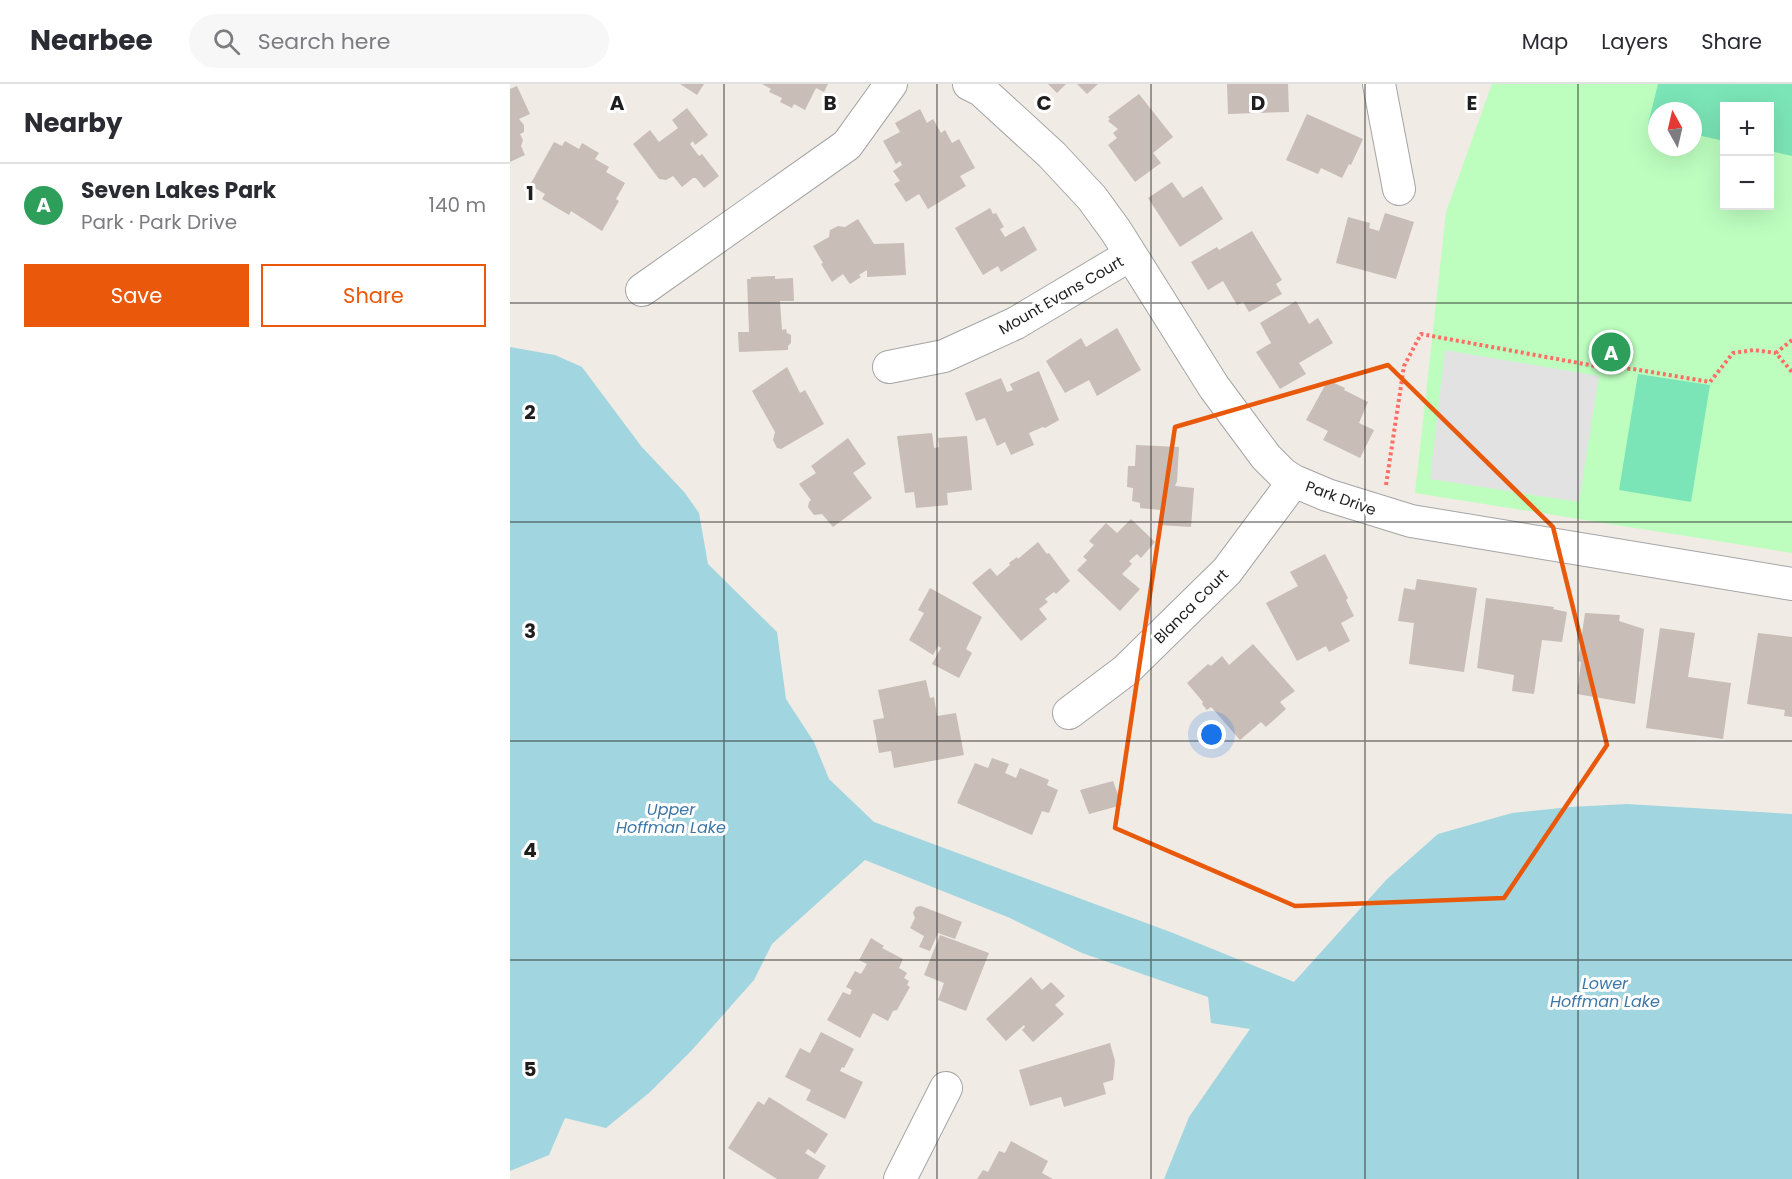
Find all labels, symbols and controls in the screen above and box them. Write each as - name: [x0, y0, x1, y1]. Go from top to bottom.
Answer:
- search box: [189, 14, 609, 68]
- text: Nearbee: [30, 21, 153, 60]
- icon: search: [210, 25, 243, 58]
- text: Search here: [258, 26, 390, 57]
- text: Map: [1522, 27, 1568, 56]
- text: Layers: [1601, 27, 1668, 56]
- text: Share: [1701, 27, 1762, 56]
- text: A: [610, 89, 625, 117]
- text: B: [823, 89, 837, 117]
- text: C: [1036, 89, 1052, 117]
- text: D: [1251, 89, 1265, 117]
- text: E: [1467, 89, 1477, 117]
- north arrow: [1648, 102, 1702, 156]
- map controls: [1720, 102, 1774, 210]
- button: +: [1720, 102, 1774, 156]
- text: Nearby: [24, 105, 122, 141]
- button: −: [1720, 156, 1774, 210]
- text: Seven Lakes Park: [81, 175, 276, 206]
- text: 1: [526, 179, 534, 207]
- text: A: [36, 191, 51, 219]
- text: 140 m: [429, 191, 486, 219]
- text: Park · Park Drive: [81, 208, 237, 236]
- street label: Mount Evans Court: [995, 251, 1127, 339]
- button: Save: [24, 264, 249, 327]
- button: Share: [261, 264, 486, 327]
- pin: A: [1592, 330, 1630, 374]
- text: 2: [524, 398, 536, 426]
- street label: Park Drive: [1303, 476, 1379, 520]
- street label: Blanca Court: [1149, 564, 1233, 648]
- text: 3: [524, 617, 536, 645]
- your location: [1197, 720, 1226, 749]
- water label: Upper Hoffman Lake: [616, 798, 726, 839]
- text: 4: [523, 836, 537, 864]
- water label: Lower Hoffman Lake: [1550, 972, 1660, 1013]
- text: 5: [524, 1055, 537, 1083]

